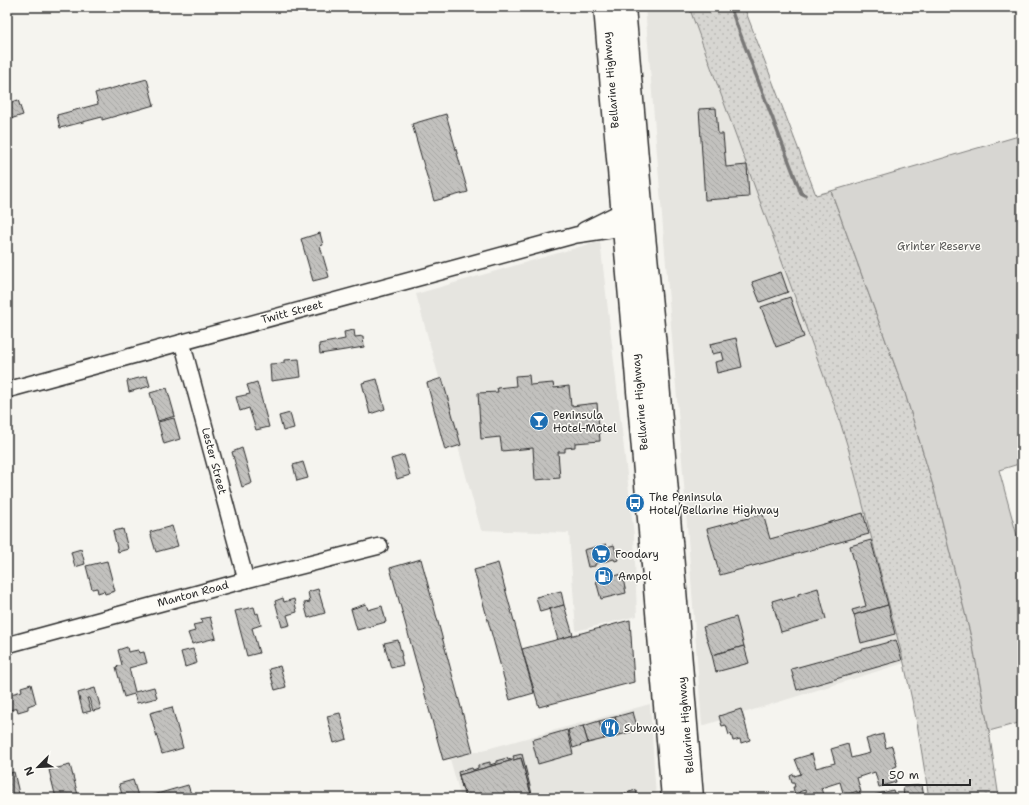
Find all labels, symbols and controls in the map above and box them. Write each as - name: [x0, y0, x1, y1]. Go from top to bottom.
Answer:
- street label: Bellarine Highway: [599, 31, 623, 129]
- park label: Grinter Reserve: [897, 239, 981, 254]
- street label: Twitt Street: [259, 296, 325, 327]
- street label: Bellarine Highway: [628, 353, 652, 451]
- place label: Peninsula Hotel-Motel: [553, 408, 617, 436]
- bar icon: Peninsula Hotel-Motel: [528, 410, 550, 432]
- street label: Lester Street: [198, 426, 230, 496]
- place label: The Peninsula Hotel/Bellarine Highway: [649, 490, 779, 518]
- bus stop icon: The Peninsula Hotel/Bellarine Highway: [624, 492, 646, 514]
- supermarket icon: Foodary: [590, 543, 612, 565]
- place label: Foodary: [615, 547, 659, 562]
- fuel station icon: Ampol: [593, 565, 615, 587]
- place label: Ampol: [618, 569, 652, 584]
- street label: Manton Road: [156, 577, 230, 611]
- street label: Bellarine Highway: [674, 676, 698, 774]
- restaurant icon: Subway: [599, 717, 621, 739]
- place label: Subway: [624, 721, 665, 736]
- north arrow: [18, 747, 58, 787]
- scale bar: [883, 761, 970, 787]
- text: N: [21, 764, 38, 778]
- text: 50 m: [889, 767, 919, 783]

